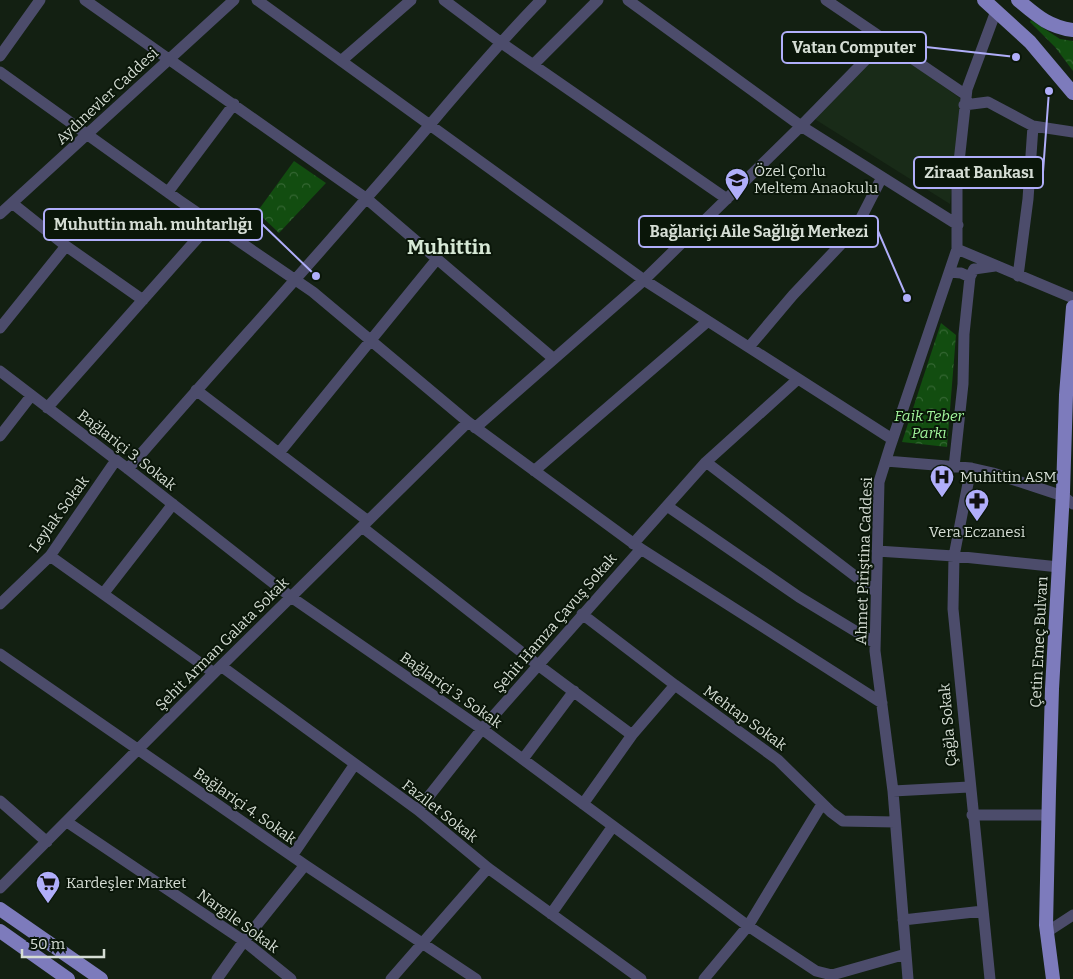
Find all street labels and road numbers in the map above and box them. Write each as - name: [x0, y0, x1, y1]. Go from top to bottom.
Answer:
- street label: Aydınevler Caddesi: [52, 44, 162, 148]
- street label: Bağlariçi 3. Sokak: [74, 406, 180, 494]
- street label: Leylak Sokak: [25, 472, 93, 556]
- street label: Ahmet Piriştina Caddesi: [852, 476, 876, 645]
- street label: Şehit Hamza Çavuş Sokak: [490, 549, 621, 696]
- street label: Şehit Arman Galata Sokak: [152, 573, 293, 714]
- street label: Çetin Emeç Bulvarı: [1027, 575, 1051, 708]
- street label: Bağlariçi 3. Sokak: [397, 648, 506, 732]
- street label: Mehtap Sokak: [700, 682, 790, 754]
- street label: Çağla Sokak: [935, 682, 961, 767]
- street label: Bağlariçi 4. Sokak: [190, 764, 300, 848]
- street label: Fazilet Sokak: [399, 776, 482, 846]
- street label: Nargile Sokak: [194, 885, 283, 957]

